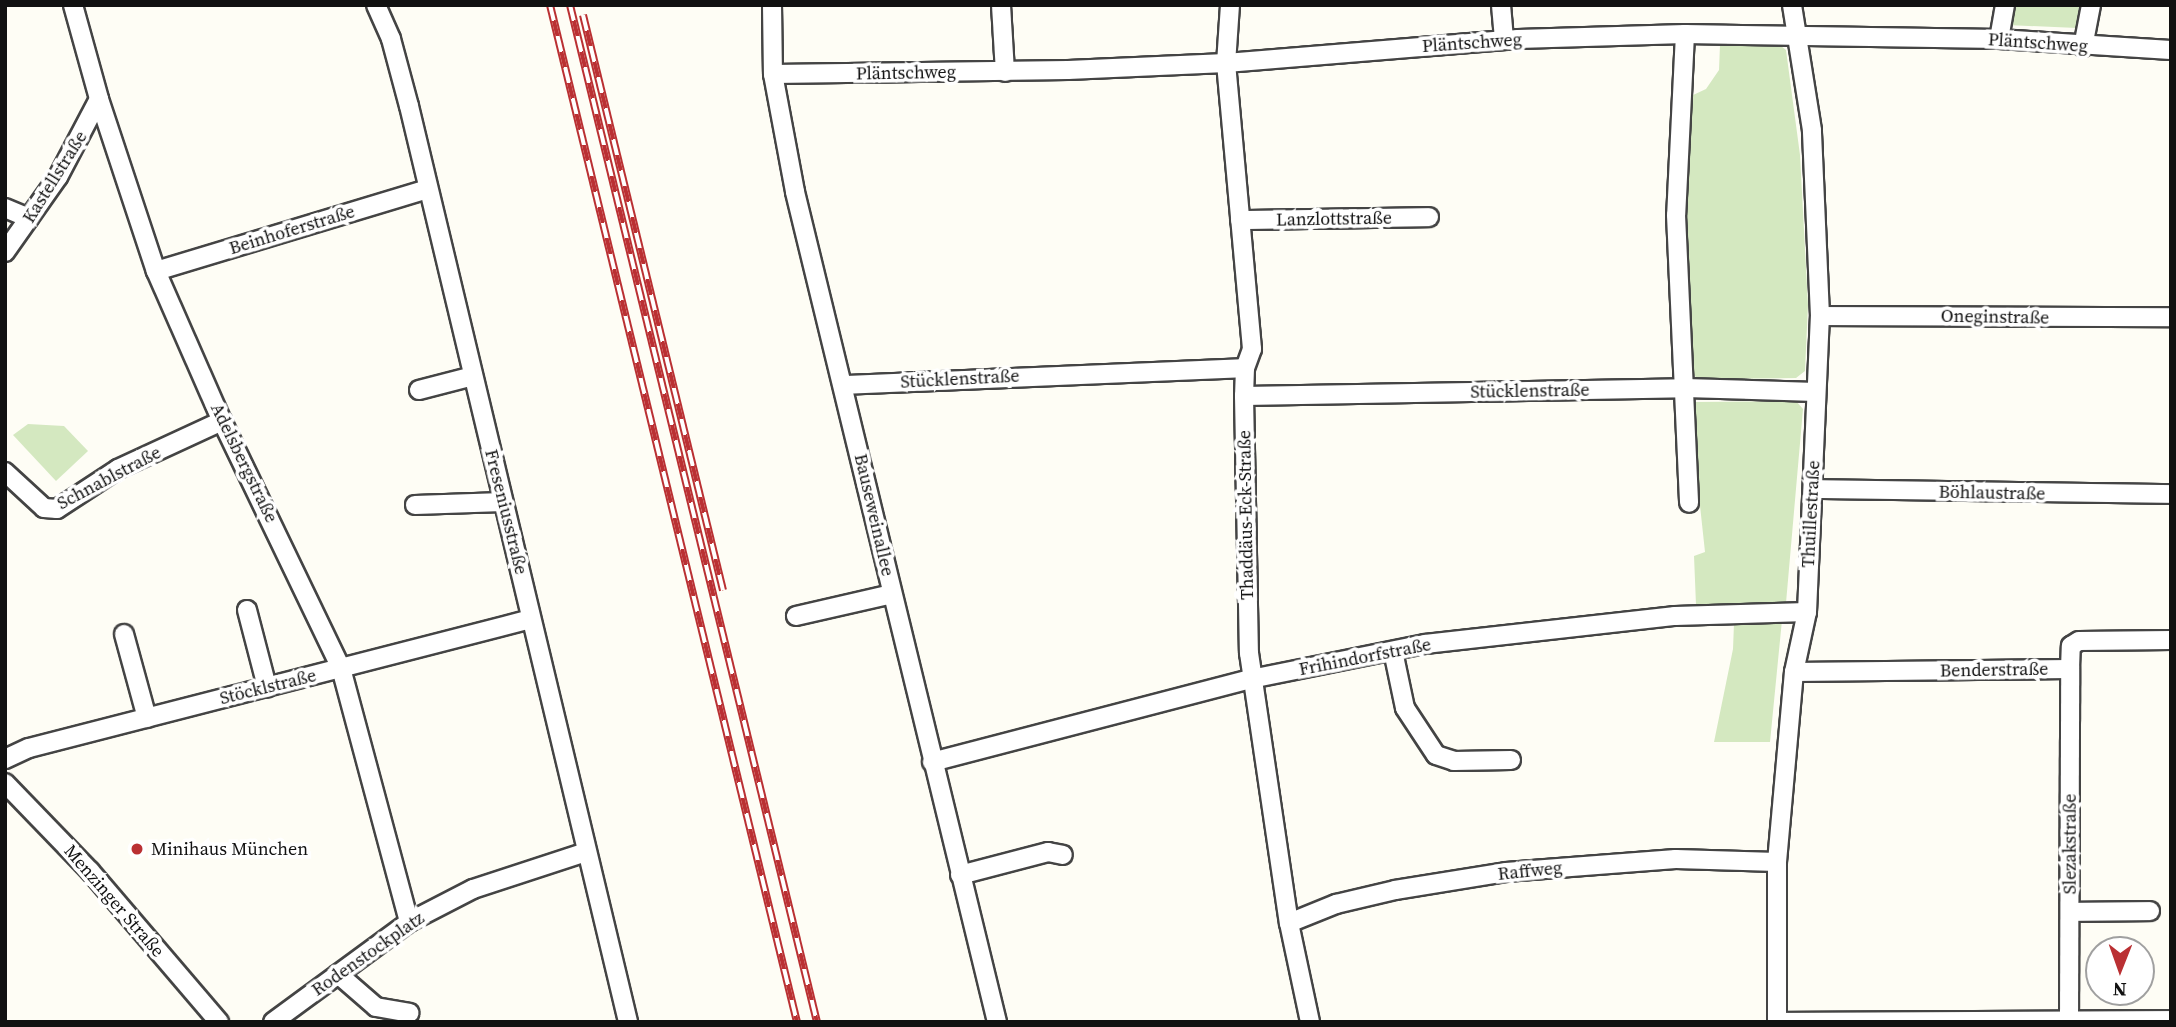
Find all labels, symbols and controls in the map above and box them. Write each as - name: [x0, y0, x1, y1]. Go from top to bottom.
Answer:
- street label: Pläntschweg: [1421, 29, 1523, 57]
- street label: Pläntschweg: [1987, 29, 2089, 57]
- street label: Pläntschweg: [856, 61, 956, 85]
- street label: Kastellstraße: [18, 127, 92, 227]
- street label: Beinhoferstraße: [227, 201, 357, 259]
- street label: Lanzlottstraße: [1276, 207, 1392, 231]
- street label: Oneginstraße: [1941, 305, 2049, 329]
- street label: Stücklenstraße: [900, 365, 1020, 393]
- street label: Stücklenstraße: [1470, 379, 1590, 403]
- street label: Adelsbergstraße: [206, 400, 282, 526]
- street label: Thaddäus-Eck-Straße: [1234, 430, 1258, 600]
- street label: Schnablstraße: [53, 442, 165, 514]
- street label: Freseniusstraße: [480, 447, 532, 577]
- street label: Bauseweinallee: [849, 452, 899, 578]
- street label: Thuillestraße: [1797, 460, 1825, 568]
- street label: Böhlaustraße: [1938, 481, 2046, 505]
- street label: Frihindorfstraße: [1297, 634, 1433, 680]
- street label: Benderstraße: [1940, 658, 2048, 682]
- street label: Stöcklstraße: [218, 665, 318, 709]
- street label: Slezakstraße: [2059, 794, 2081, 894]
- place label: Minihaus München: [151, 838, 308, 860]
- street label: Menzinger Straße: [59, 840, 169, 962]
- marker: Minihaus München: [129, 841, 145, 857]
- street label: Raffweg: [1497, 857, 1563, 885]
- street label: Rodenstockplatz: [308, 907, 428, 1001]
- north arrow: [2085, 936, 2155, 1006]
- text: N: [2113, 977, 2127, 1003]

